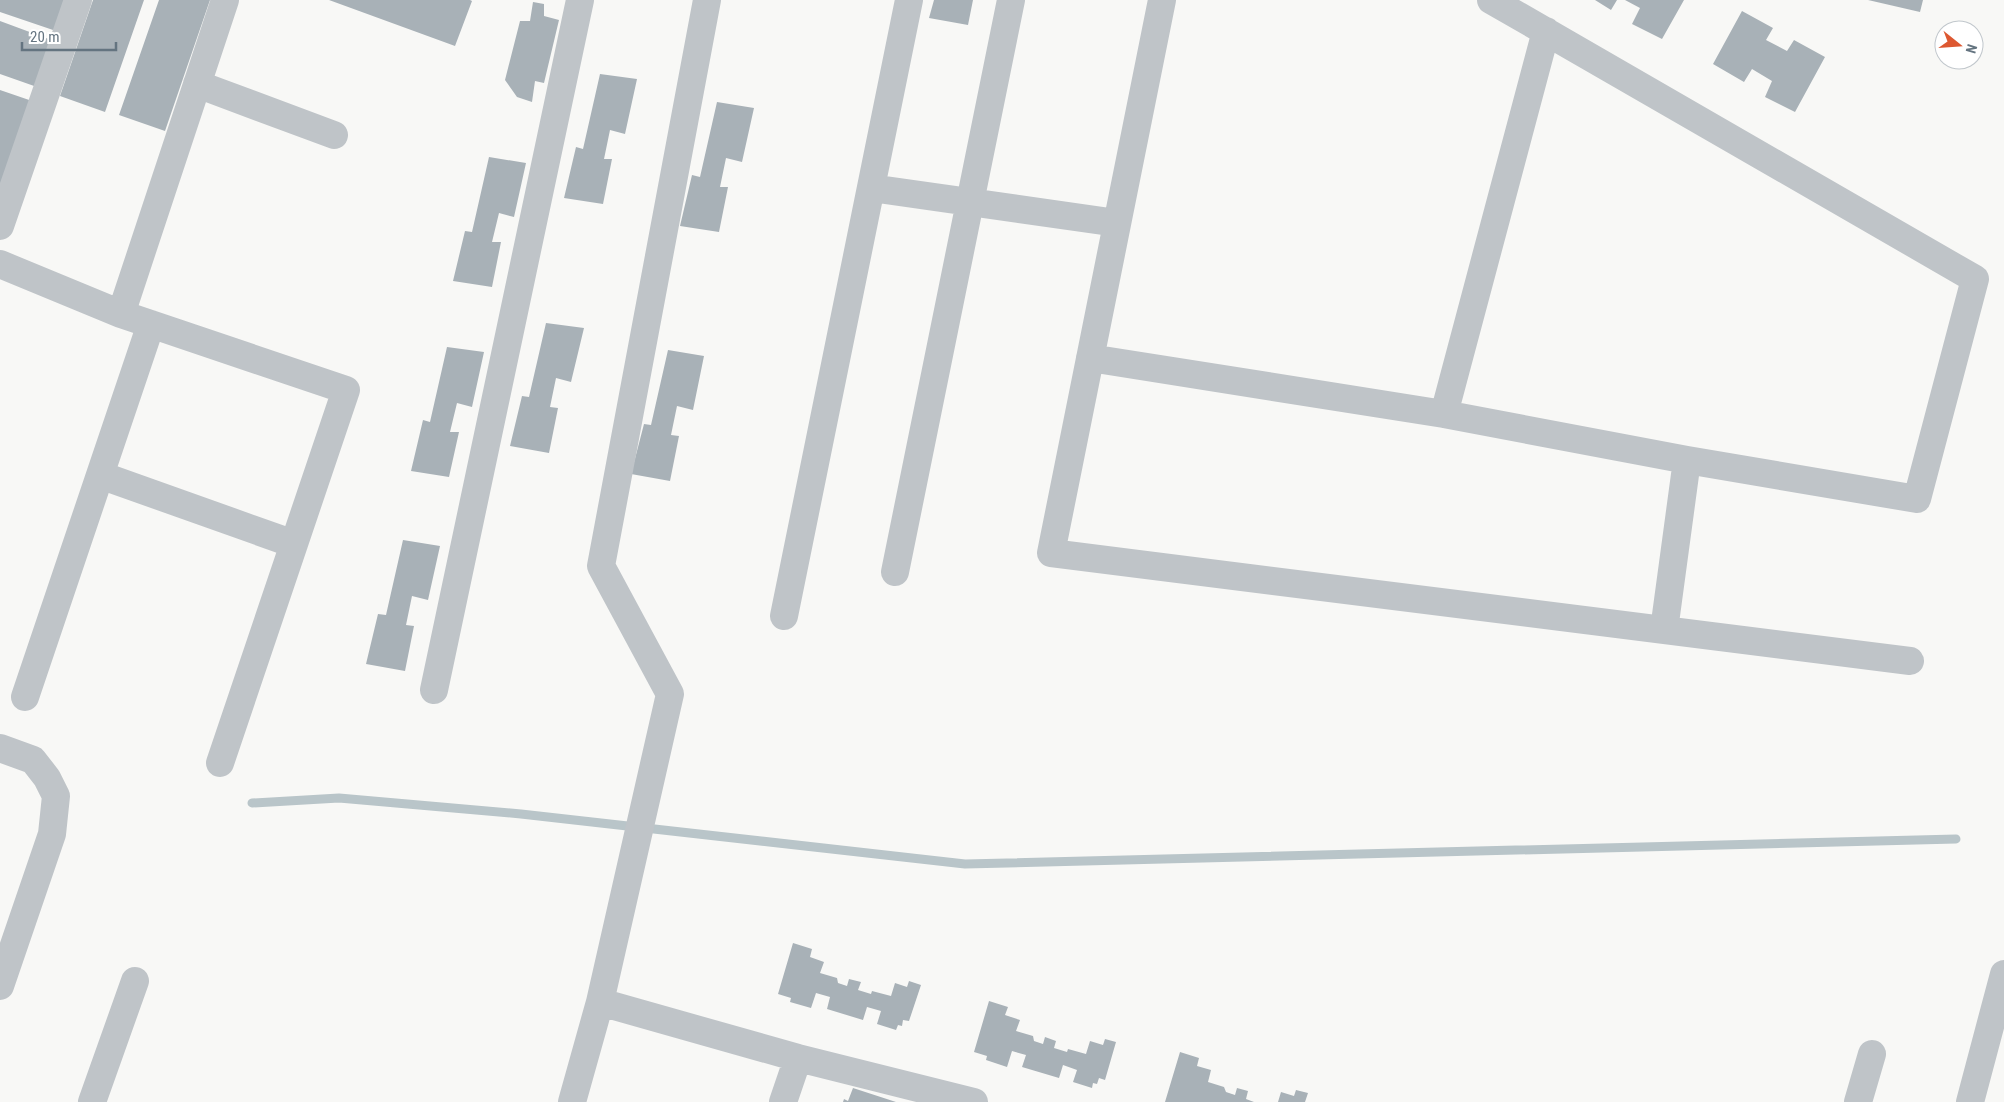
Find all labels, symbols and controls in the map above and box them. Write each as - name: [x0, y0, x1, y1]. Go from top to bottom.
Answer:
- scale bar: [22, 20, 116, 52]
- north arrow: [1934, 20, 1984, 70]
- text: 20 m: [30, 28, 60, 46]
- text: N: [1963, 42, 1980, 55]

